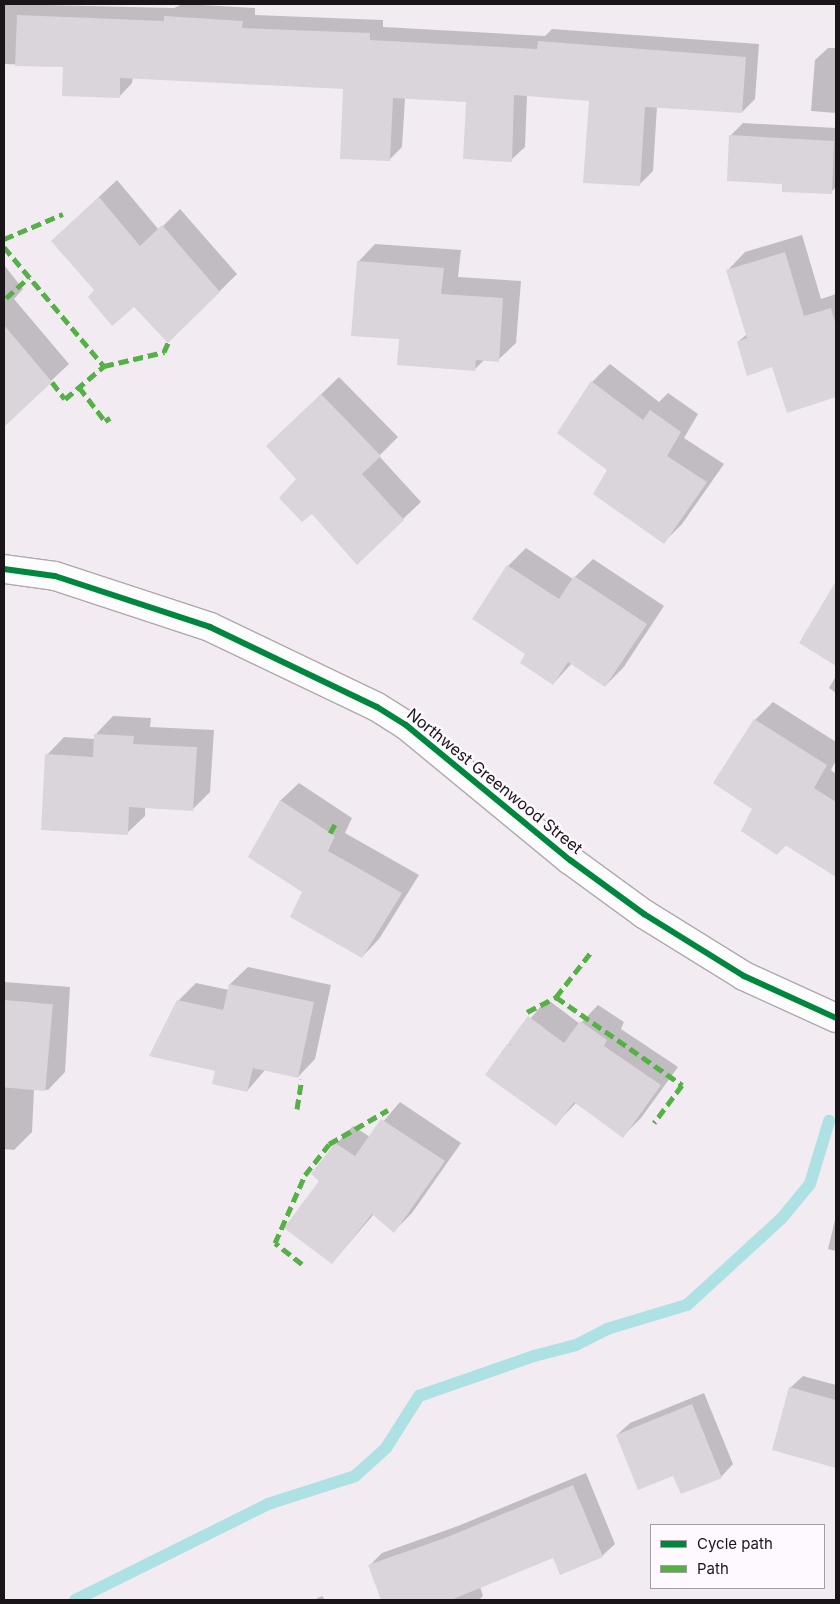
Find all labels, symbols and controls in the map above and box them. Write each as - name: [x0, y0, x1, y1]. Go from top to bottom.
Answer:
- street label: Northwest Greenwood Street: [403, 704, 587, 858]
- legend: [650, 1524, 825, 1589]
- text: Cycle path: [697, 1534, 773, 1553]
- text: Path: [697, 1559, 729, 1578]

